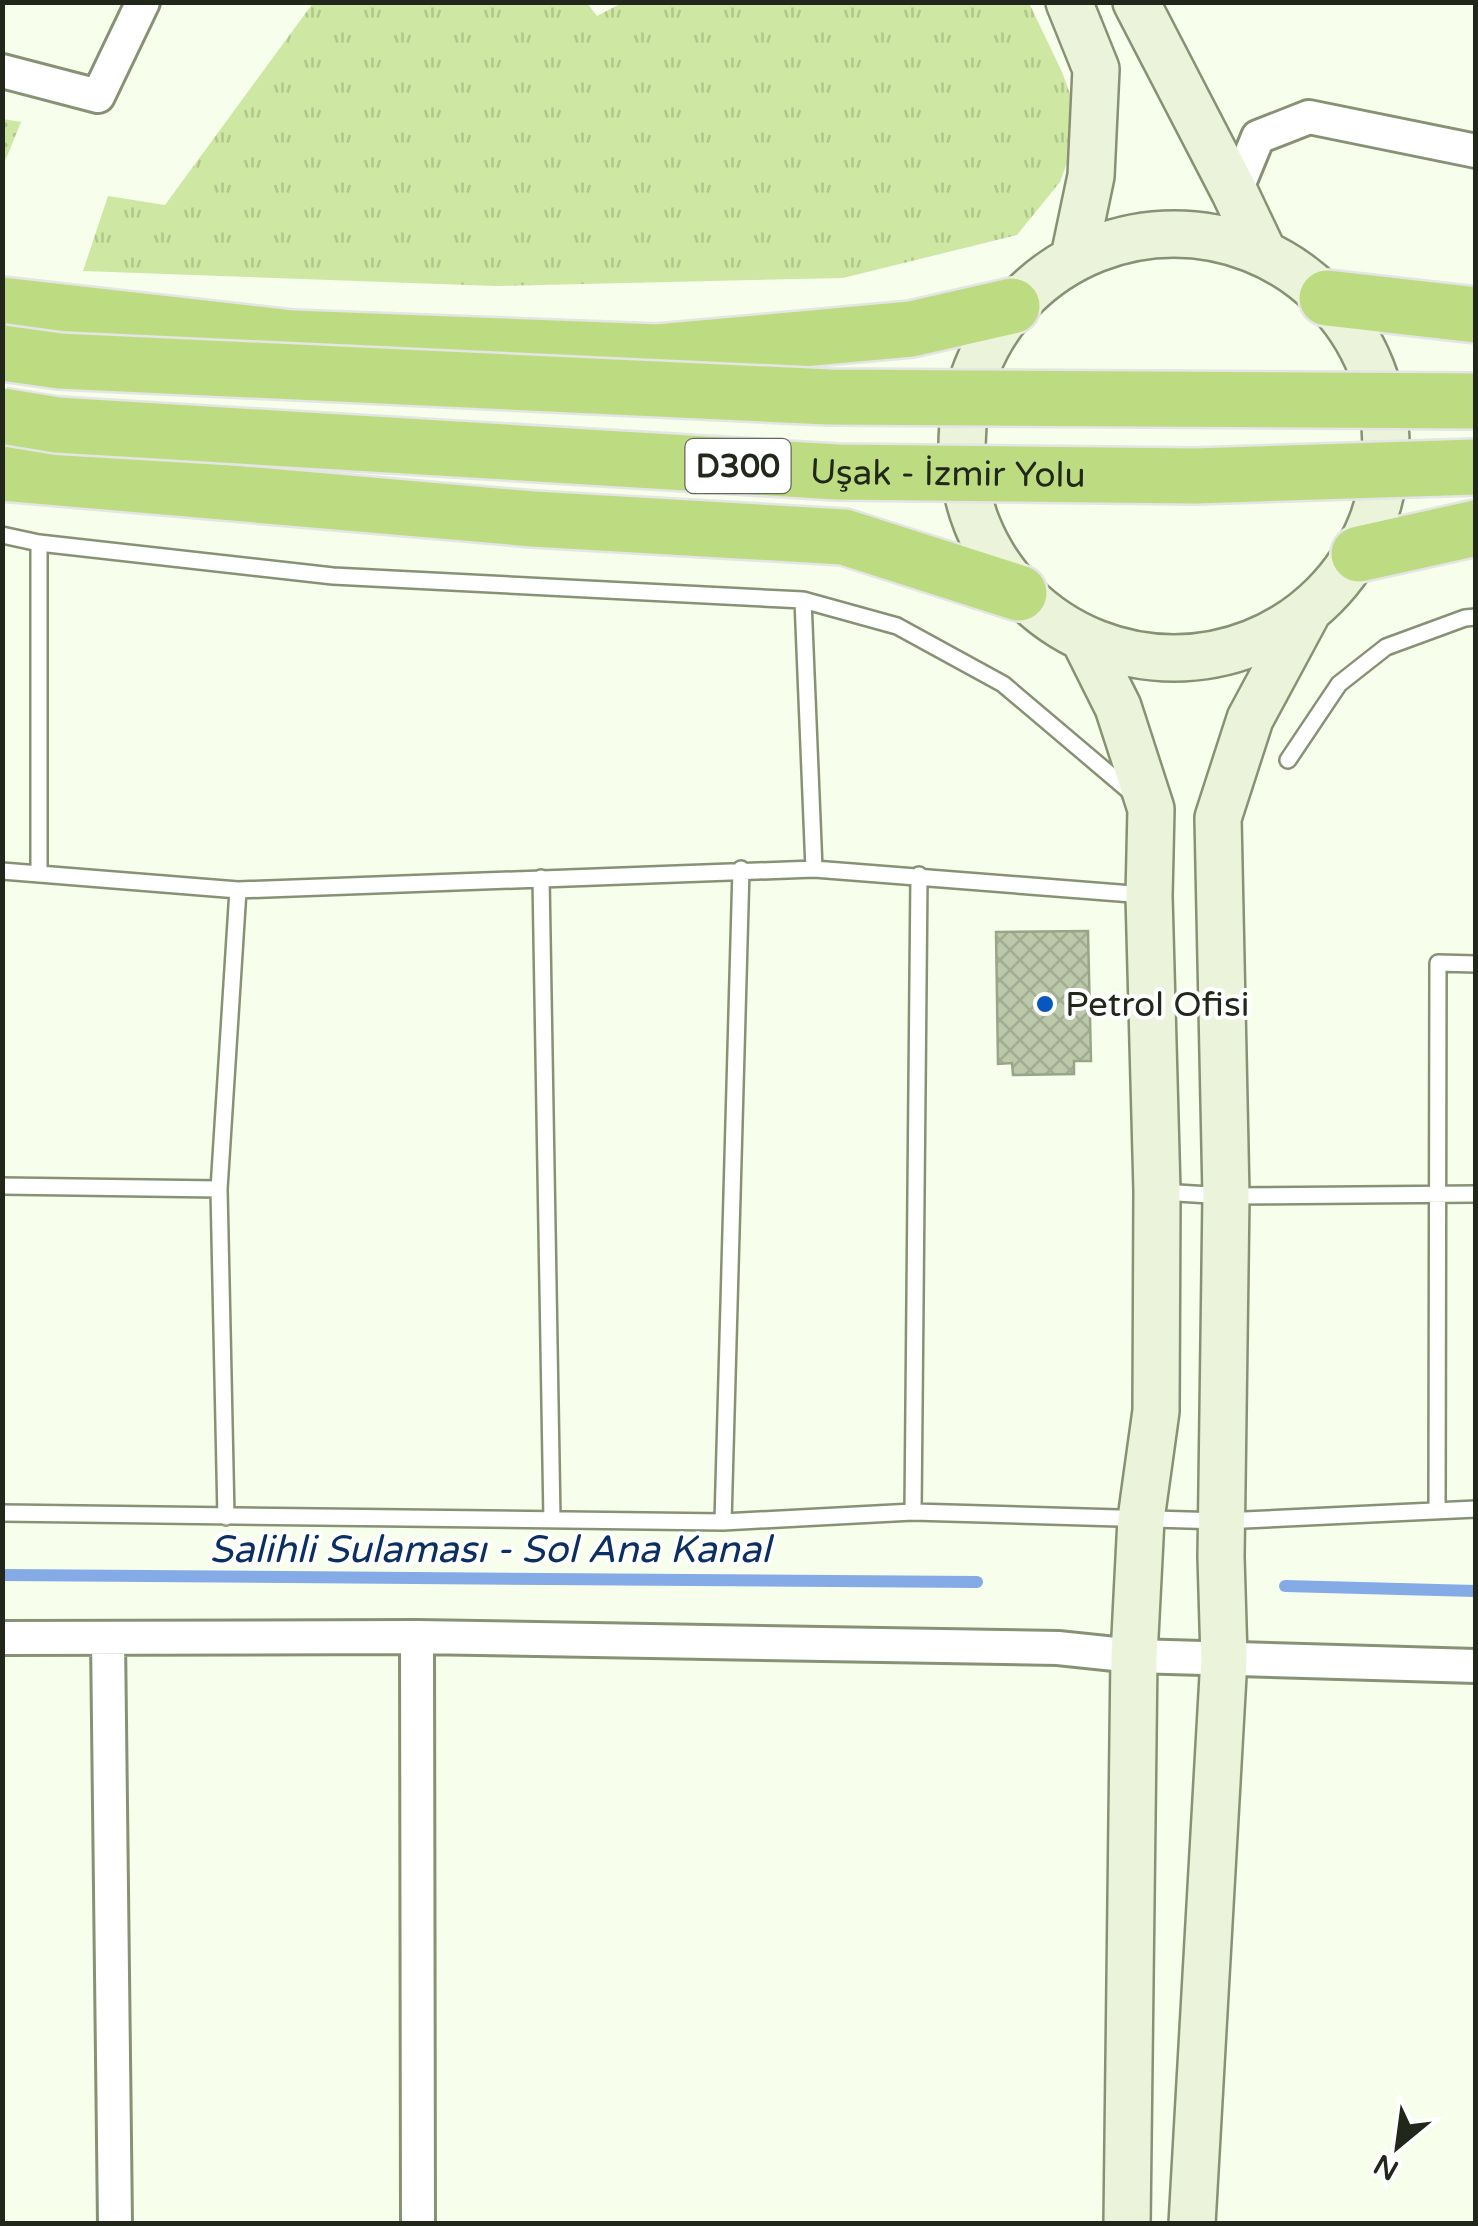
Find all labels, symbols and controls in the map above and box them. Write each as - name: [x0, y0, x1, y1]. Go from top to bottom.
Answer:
- road number: D300: [686, 439, 790, 493]
- street label: Uşak - İzmir Yolu: [809, 450, 1086, 497]
- place label: Petrol Ofisi: [1065, 984, 1249, 1026]
- marker: Petrol Ofisi: [1034, 993, 1056, 1015]
- water label: Salihli Sulaması - Sol Ana Kanal: [210, 1527, 775, 1573]
- north arrow: [1348, 2096, 1448, 2196]
- text: N: [1368, 2147, 1404, 2187]

